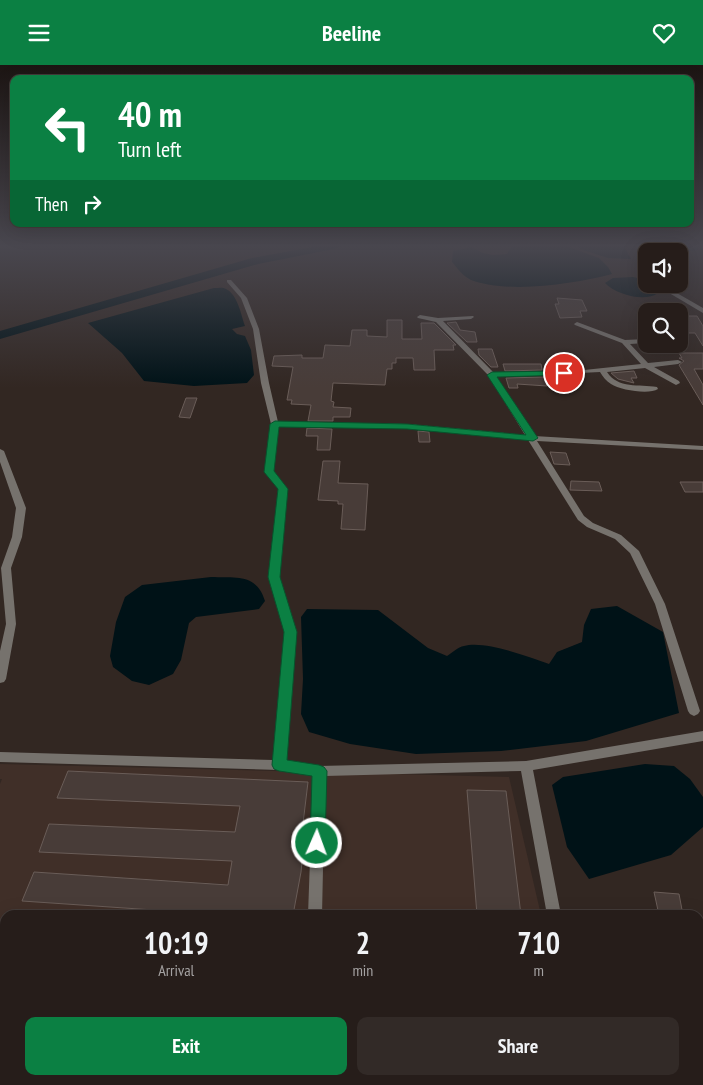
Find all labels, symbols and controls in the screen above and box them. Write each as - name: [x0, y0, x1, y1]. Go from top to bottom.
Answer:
- icon: menu: [25, 19, 53, 47]
- text: Beeline: [322, 19, 381, 47]
- icon: heart: [650, 19, 678, 47]
- text: 40 m: [118, 91, 182, 137]
- icon: left: [35, 95, 100, 160]
- text: Turn left: [118, 135, 182, 163]
- icon: right: [78, 190, 106, 218]
- text: Then: [35, 192, 68, 216]
- map controls: [638, 243, 688, 353]
- button: sound: [638, 243, 688, 293]
- button: search: [638, 303, 688, 353]
- pin: [543, 352, 585, 394]
- icon: arrive: [550, 359, 578, 387]
- position arrow: [290, 816, 342, 868]
- text: 10:19: [144, 923, 209, 962]
- text: 2: [356, 923, 370, 962]
- text: 710: [517, 923, 560, 962]
- text: Arrival: [158, 960, 194, 980]
- text: min: [352, 960, 373, 980]
- text: m: [533, 960, 544, 980]
- button: Exit: [25, 1017, 347, 1075]
- button: Share: [357, 1017, 679, 1075]

